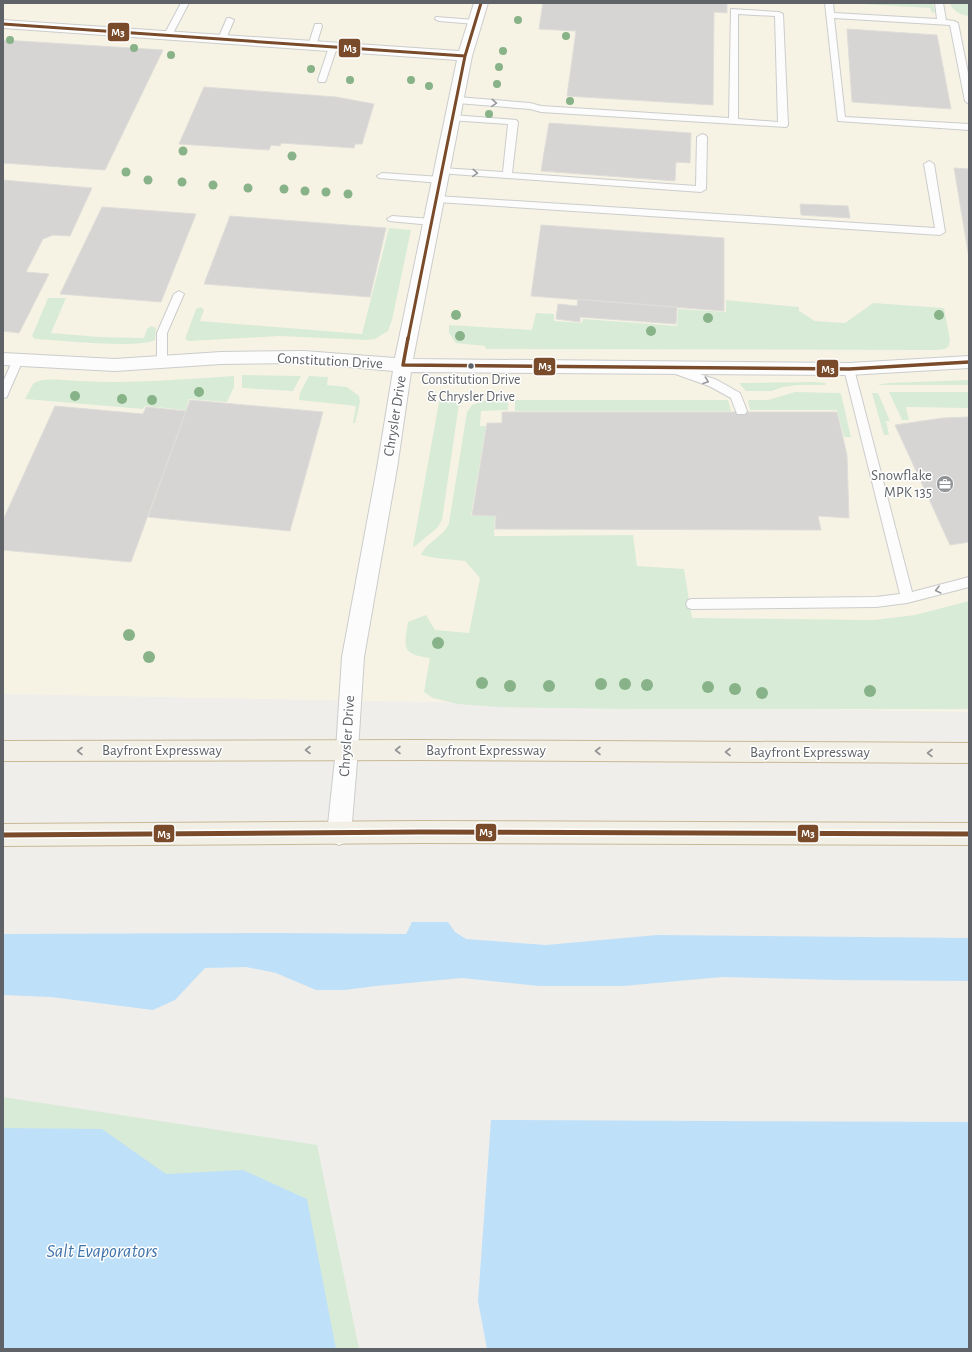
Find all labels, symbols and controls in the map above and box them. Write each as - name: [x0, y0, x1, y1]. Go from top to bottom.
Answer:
- line badge: M3: [107, 22, 130, 42]
- text: M3: [111, 27, 125, 38]
- line badge: M3: [338, 38, 361, 58]
- text: M3: [343, 43, 357, 54]
- one-way arrow: [491, 99, 497, 108]
- one-way arrow: [472, 169, 478, 178]
- street label: Constitution Drive: [277, 351, 383, 371]
- line badge: M3: [533, 357, 556, 376]
- line badge: M3: [816, 359, 839, 378]
- marker: Constitution Drive & Chrysler Drive: [466, 361, 476, 371]
- text: M3: [538, 361, 552, 372]
- text: M3: [821, 364, 835, 375]
- place label: Constitution Drive & Chrysler Drive: [422, 373, 520, 404]
- street label: Chrysler Drive: [381, 374, 409, 457]
- one-way arrow: [702, 376, 709, 384]
- place label: Snowflake MPK 135: [871, 468, 932, 500]
- office icon: Snowflake MPK 135: [935, 474, 955, 494]
- one-way arrow: [935, 585, 941, 593]
- street label: Chrysler Drive: [337, 695, 357, 777]
- street label: Bayfront Expressway: [102, 743, 223, 758]
- street label: Bayfront Expressway: [426, 743, 547, 758]
- street label: Bayfront Expressway: [750, 745, 871, 760]
- one-way arrow: [305, 746, 311, 754]
- one-way arrow: [395, 746, 401, 754]
- one-way arrow: [77, 747, 83, 755]
- one-way arrow: [595, 747, 601, 755]
- one-way arrow: [725, 748, 731, 756]
- one-way arrow: [927, 749, 933, 757]
- line badge: M3: [475, 823, 497, 842]
- line badge: M3: [153, 824, 175, 843]
- line badge: M3: [797, 824, 819, 843]
- text: M3: [479, 827, 493, 838]
- text: M3: [801, 828, 815, 839]
- text: M3: [157, 829, 171, 840]
- water label: Salt Evaporators: [47, 1242, 157, 1261]

